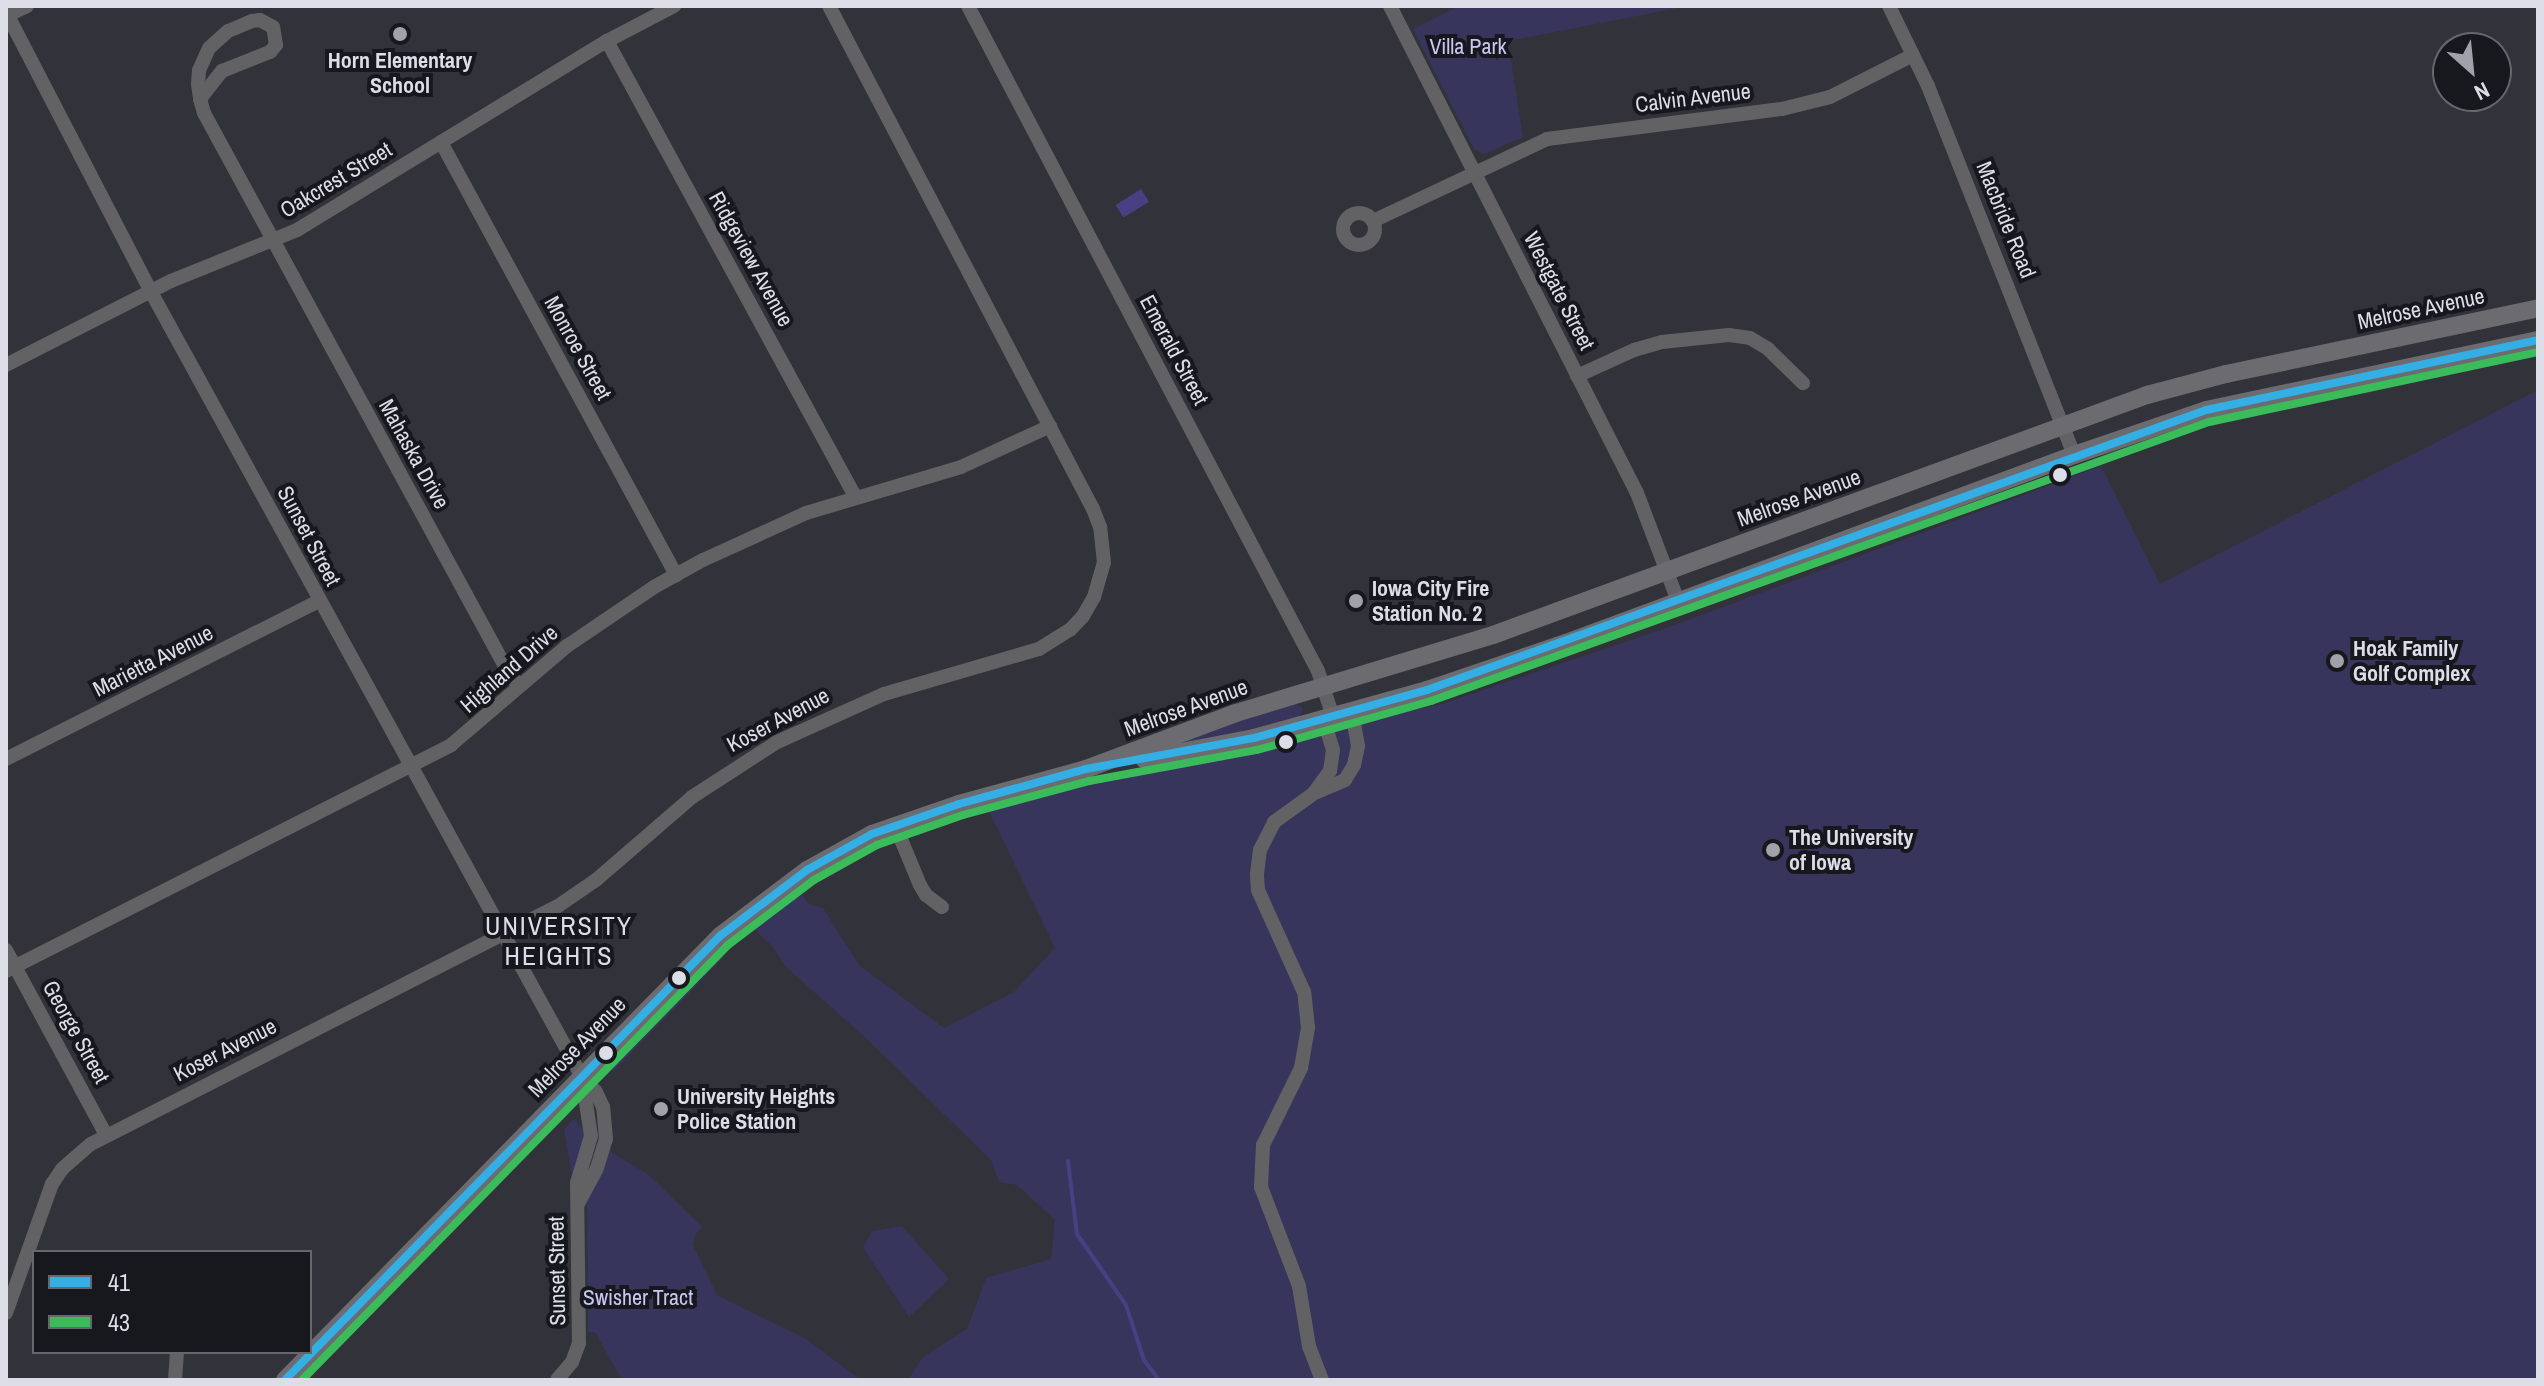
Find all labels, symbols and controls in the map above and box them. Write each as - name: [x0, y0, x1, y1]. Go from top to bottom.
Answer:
- marker: Horn Elementary School: [391, 25, 409, 43]
- north arrow: [2432, 32, 2512, 112]
- park label: Villa Park: [1430, 34, 1506, 60]
- place label: Horn Elementary School: [328, 47, 472, 98]
- text: N: [2469, 75, 2495, 108]
- street label: Calvin Avenue: [1633, 78, 1753, 118]
- street label: Oakcrest Street: [275, 136, 397, 224]
- street label: Macbride Road: [1971, 158, 2041, 282]
- street label: Ridgeview Avenue: [703, 187, 799, 331]
- street label: Westgate Street: [1518, 228, 1600, 354]
- street label: Melrose Avenue: [2355, 283, 2487, 335]
- street label: Emerald Street: [1134, 291, 1214, 409]
- street label: Monroe Street: [539, 292, 617, 404]
- street label: Mahaska Drive: [373, 395, 455, 513]
- street label: Melrose Avenue: [1733, 463, 1865, 533]
- unlabelled marker: [2052, 467, 2068, 483]
- street label: Sunset Street: [272, 482, 346, 590]
- place label: Iowa City Fire Station No. 2: [1372, 575, 1489, 626]
- marker: Iowa City Fire Station No. 2: [1347, 592, 1365, 610]
- street label: Marietta Avenue: [88, 619, 218, 703]
- street label: Highland Drive: [455, 620, 563, 718]
- place label: Hoak Family Golf Complex: [2353, 635, 2470, 686]
- marker: Hoak Family Golf Complex: [2328, 652, 2346, 670]
- street label: Melrose Avenue: [1120, 673, 1252, 743]
- street label: Koser Avenue: [722, 682, 834, 758]
- unlabelled marker: [1278, 734, 1294, 750]
- place label: The University of Iowa: [1789, 824, 1913, 876]
- marker: The University of Iowa: [1764, 841, 1782, 859]
- district label: UNIVERSITY HEIGHTS: [485, 910, 633, 972]
- unlabelled marker: [671, 970, 687, 986]
- street label: George Street: [37, 976, 115, 1088]
- street label: Melrose Avenue: [522, 991, 632, 1103]
- street label: Koser Avenue: [169, 1013, 281, 1087]
- unlabelled marker: [598, 1045, 614, 1061]
- place label: University Heights Police Station: [677, 1083, 835, 1134]
- marker: University Heights Police Station: [652, 1100, 670, 1118]
- street label: Sunset Street: [543, 1216, 571, 1326]
- legend: [32, 1250, 312, 1354]
- text: 41: [108, 1266, 130, 1298]
- park label: Swisher Tract: [583, 1285, 693, 1311]
- text: 43: [108, 1306, 130, 1338]

